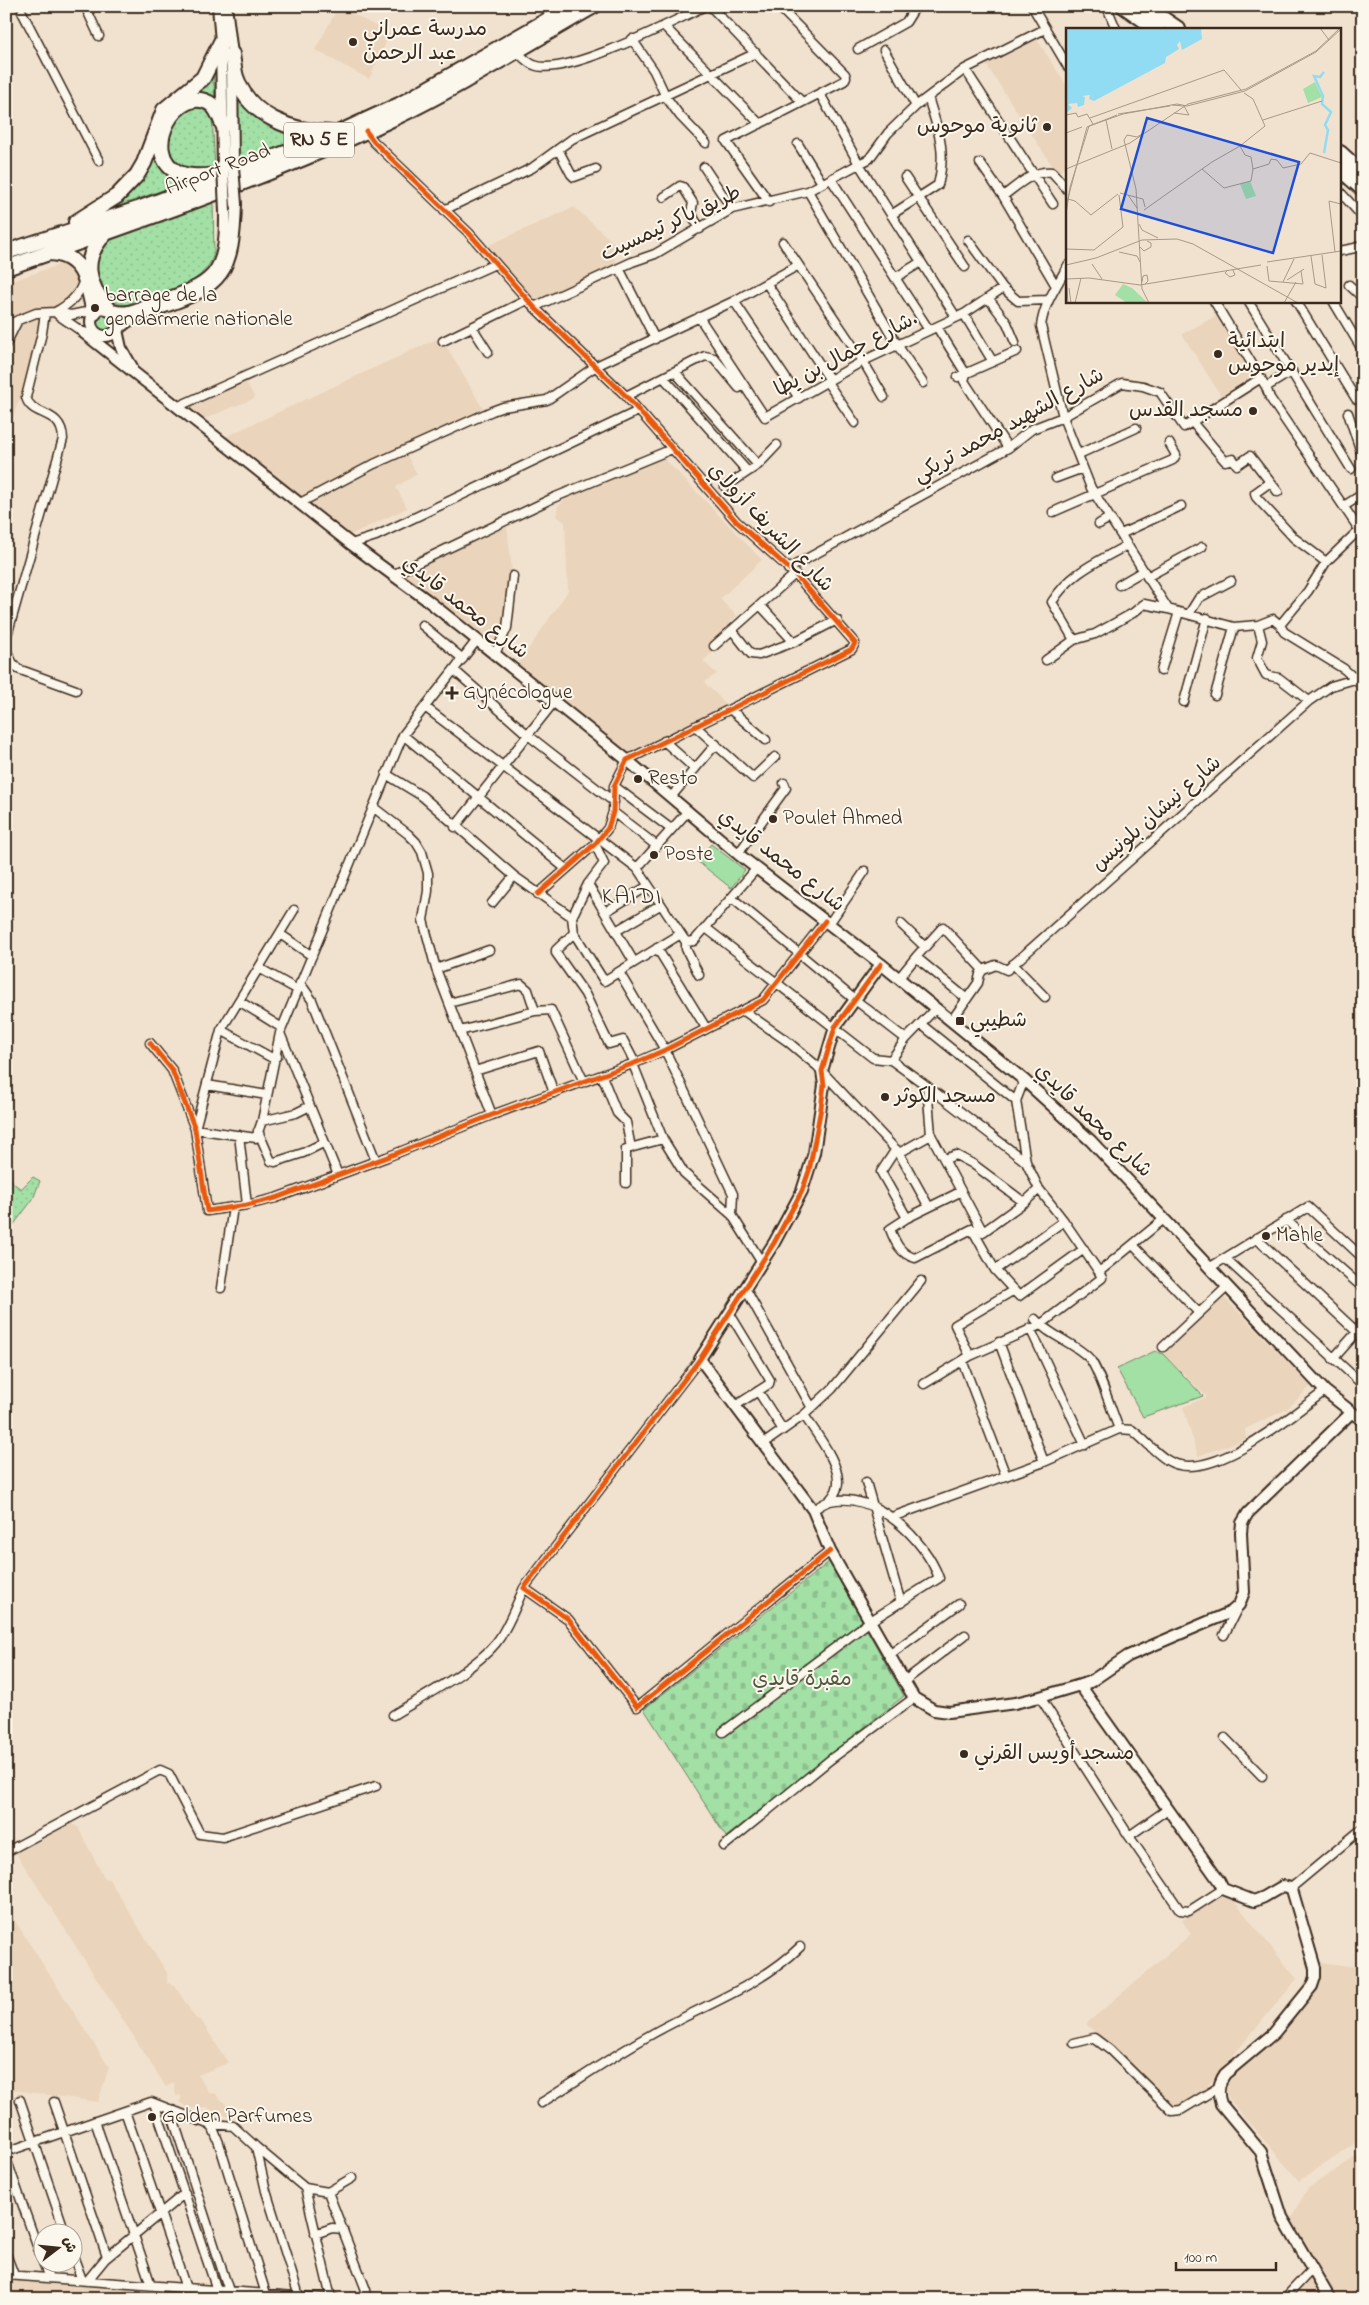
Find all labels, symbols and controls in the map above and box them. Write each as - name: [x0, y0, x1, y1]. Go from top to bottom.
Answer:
- place label: مدرسة عمراني عبد الرحمن: [363, 15, 487, 69]
- inset map: [1066, 28, 1342, 302]
- marker: مدرسة عمراني عبد الرحمن: [347, 36, 359, 48]
- place label: ثانوية موحوس: [917, 112, 1038, 142]
- marker: ثانوية موحوس: [1041, 121, 1053, 133]
- road number: RN 5 E: [284, 122, 354, 158]
- street label: Airport Road: [161, 136, 275, 204]
- street label: طريق باكر تيمسيت: [596, 178, 746, 270]
- place label: barrage de la gendarmerie nationale: [104, 281, 293, 337]
- marker: barrage de la gendarmerie nationale: [89, 302, 101, 314]
- street label: شارع جمال بن يطا.: [769, 305, 923, 405]
- place label: ابتدائية إيدير موحوس: [1228, 327, 1339, 381]
- marker: ابتدائية إيدير موحوس: [1212, 348, 1224, 360]
- street label: شارع الشهيد محمد تريكي: [908, 361, 1111, 493]
- place label: مسجد القدس: [1129, 396, 1243, 426]
- marker: مسجد القدس: [1247, 405, 1259, 417]
- street label: شارع الشريف أزولاي: [700, 456, 840, 600]
- street label: شارع محمد قايدي: [395, 549, 535, 667]
- place label: Gynécologue: [463, 678, 573, 710]
- marker: Gynécologue: [445, 686, 459, 700]
- street label: شارع نيشان بلونيس: [1085, 749, 1229, 879]
- place label: Resto: [648, 764, 698, 794]
- marker: Resto: [632, 773, 644, 785]
- street label: شارع محمد قايدي: [711, 802, 851, 920]
- place label: Poulet Ahmed: [783, 804, 903, 834]
- marker: Poulet Ahmed: [767, 813, 779, 825]
- place label: Poste: [664, 840, 714, 870]
- marker: Poste: [648, 849, 660, 861]
- district label: KAIDI: [602, 880, 662, 915]
- place label: شطيبي: [970, 1006, 1027, 1038]
- marker: شطيبي: [954, 1015, 966, 1027]
- street label: شارع محمد قايدي: [1027, 1057, 1159, 1185]
- place label: مسجد الكوثر: [893, 1082, 996, 1112]
- marker: مسجد الكوثر: [879, 1091, 891, 1103]
- place label: Mahle: [1276, 1221, 1324, 1251]
- marker: Mahle: [1260, 1230, 1272, 1242]
- park label: مقبرة قايدي: [752, 1665, 852, 1695]
- place label: مسجد أويس القرني: [974, 1739, 1134, 1771]
- marker: مسجد أويس القرني: [958, 1748, 970, 1760]
- place label: Golden Parfumes: [162, 2102, 313, 2132]
- marker: Golden Parfumes: [146, 2111, 158, 2123]
- north arrow: [32, 2222, 82, 2272]
- text: ش: [57, 2235, 81, 2255]
- scale bar: [1176, 2240, 1276, 2272]
- text: 100 m: [1184, 2247, 1217, 2269]

